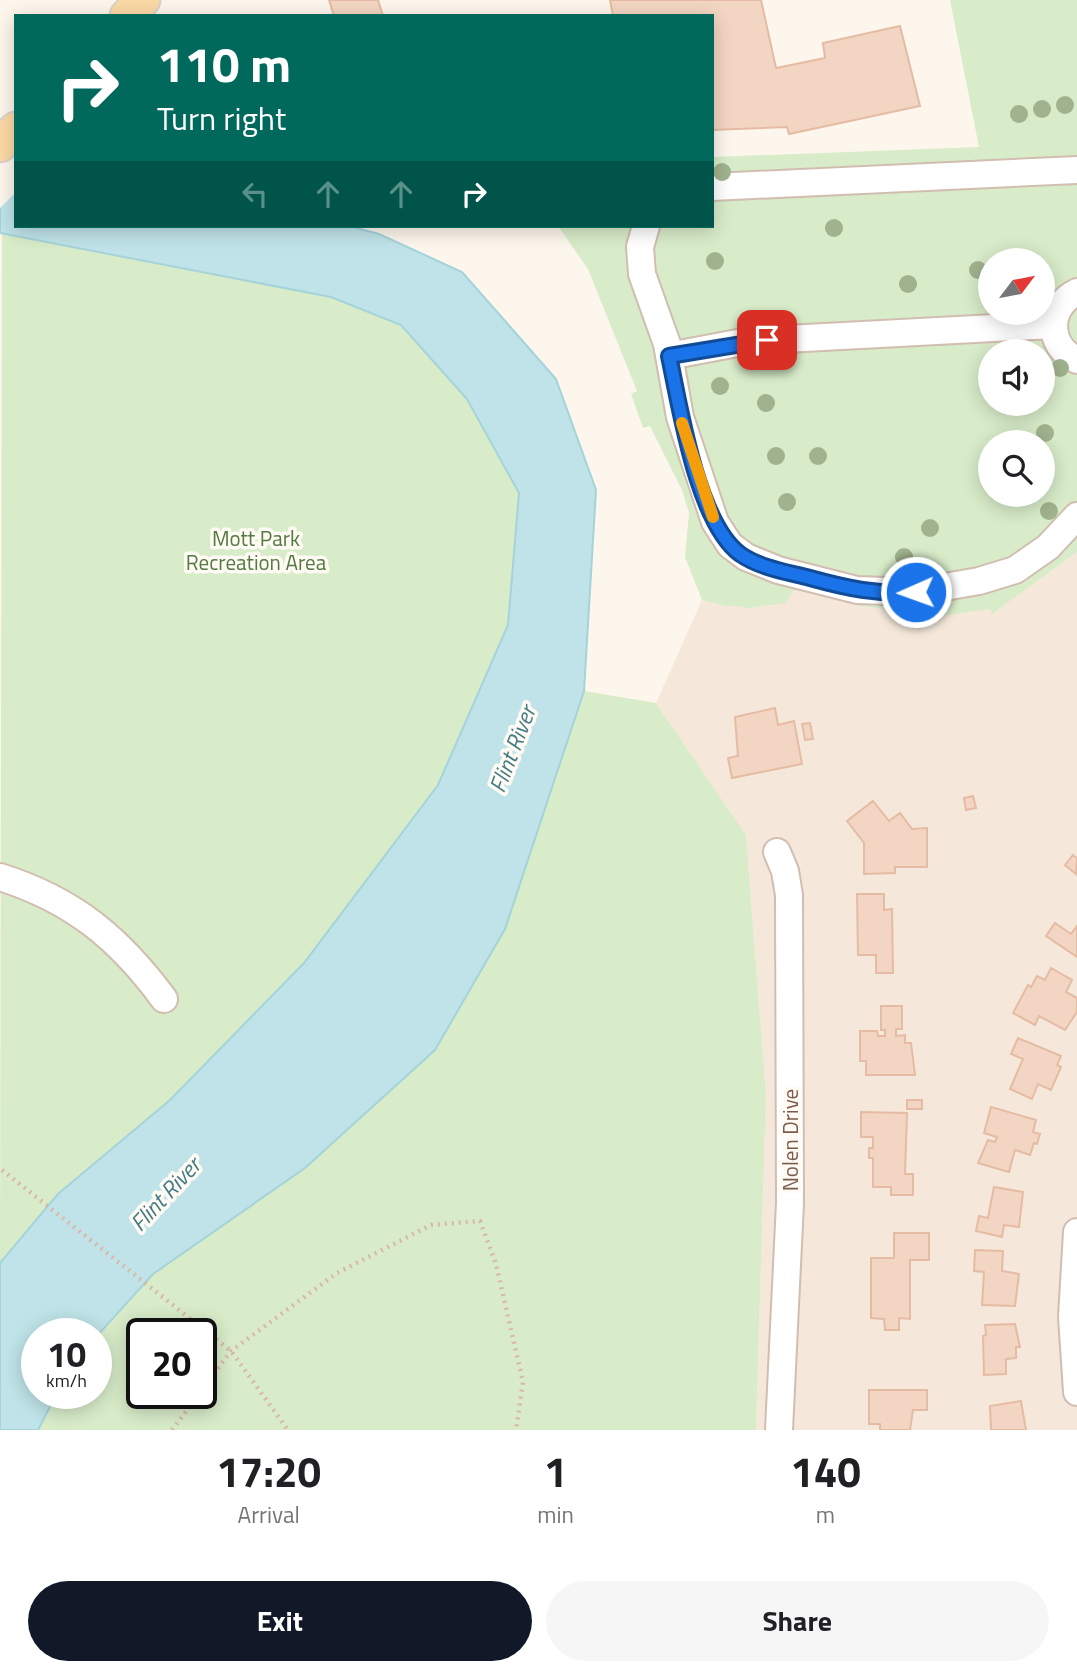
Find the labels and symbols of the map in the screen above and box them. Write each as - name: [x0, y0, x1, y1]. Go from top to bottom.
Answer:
- north arrow: [978, 248, 1055, 326]
- pin: [737, 310, 797, 370]
- park label: Mott Park Recreation Area: [186, 522, 327, 578]
- position arrow: [879, 555, 953, 629]
- water label: Flint River: [479, 698, 545, 797]
- street label: Nolen Drive: [774, 1089, 806, 1191]
- water label: Flint River: [121, 1147, 210, 1239]
- speed limit sign: 20: [126, 1318, 217, 1409]

